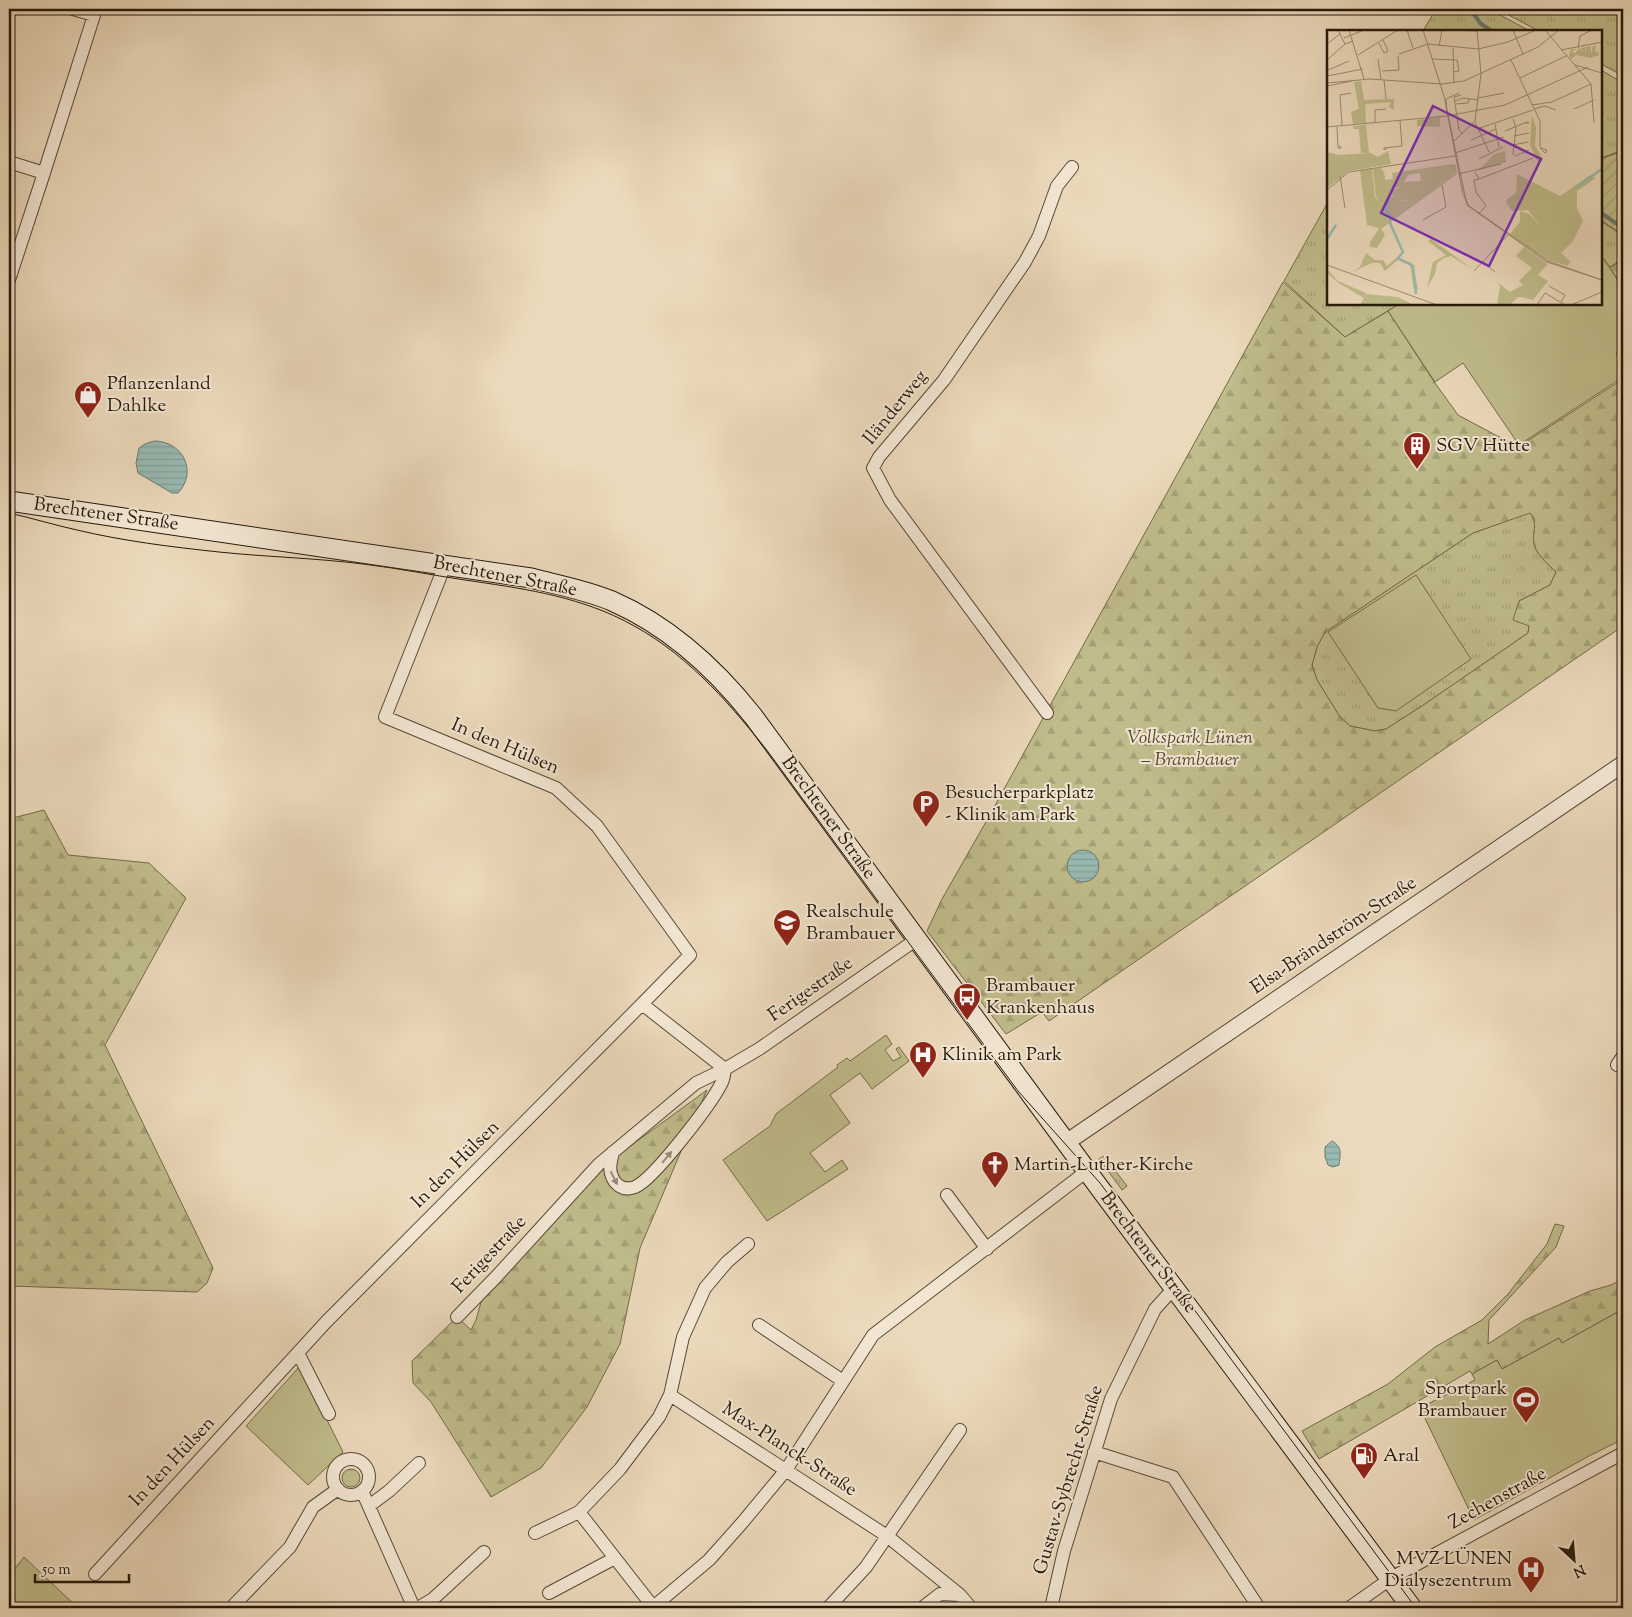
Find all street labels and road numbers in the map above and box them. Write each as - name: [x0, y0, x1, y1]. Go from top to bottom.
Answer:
- street label: Iländerweg: [857, 365, 935, 451]
- street label: Brechtener Straße: [32, 491, 181, 539]
- street label: Brechtener Straße: [431, 550, 580, 604]
- street label: In den Hülsen: [447, 712, 563, 782]
- street label: Brechtener Straße: [774, 751, 882, 885]
- street label: Elsa-Brändström-Straße: [1246, 870, 1422, 1002]
- street label: Ferigestraße: [763, 951, 859, 1029]
- street label: In den Hülsen: [406, 1115, 506, 1215]
- street label: Brechtener Straße: [1093, 1186, 1203, 1320]
- street label: Ferigestraße: [447, 1210, 533, 1300]
- street label: Gustav-Sybrecht-Straße: [1027, 1382, 1111, 1578]
- street label: Max-Planck-Straße: [716, 1396, 862, 1504]
- street label: In den Hülsen: [124, 1411, 222, 1513]
- street label: Zechenstraße: [1444, 1461, 1552, 1537]

